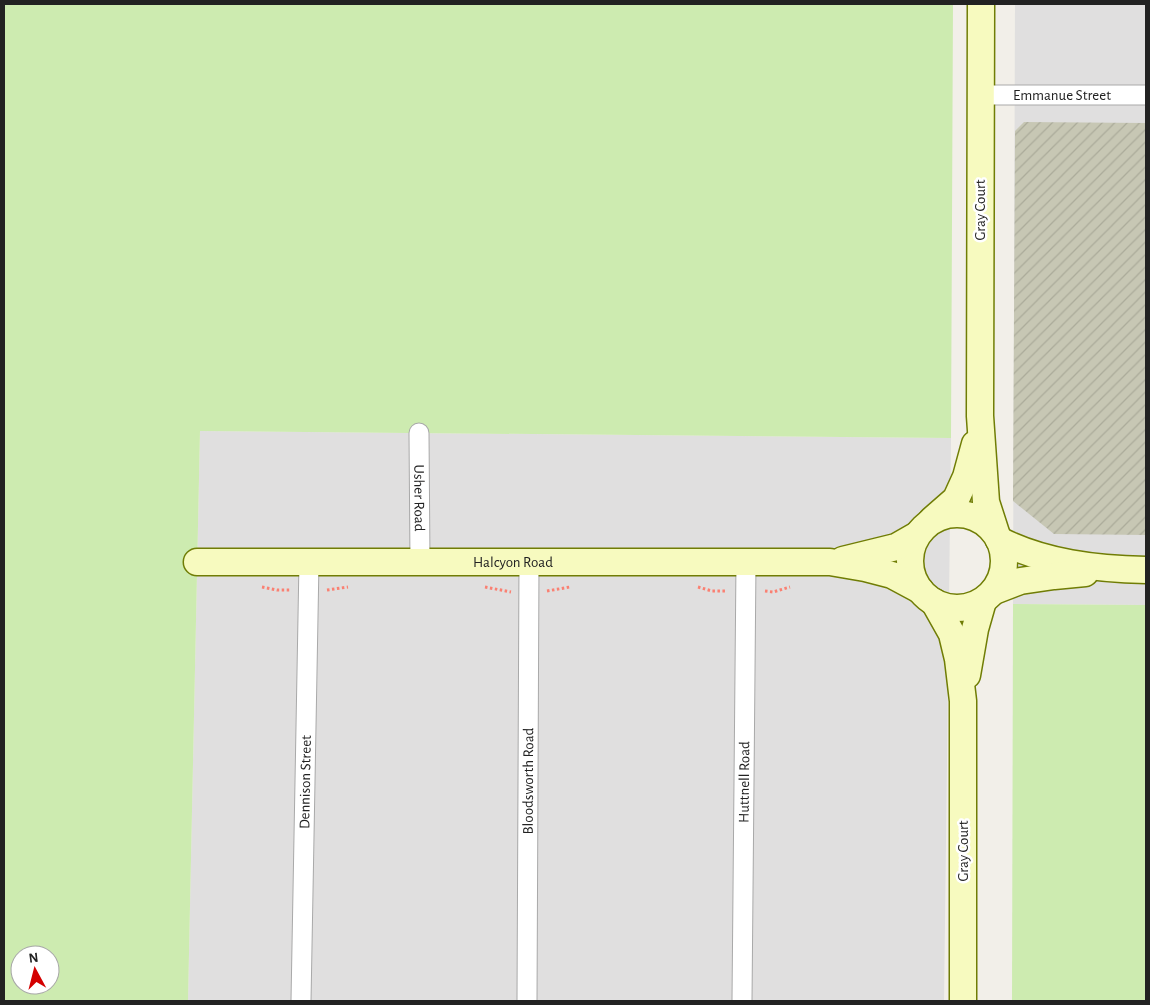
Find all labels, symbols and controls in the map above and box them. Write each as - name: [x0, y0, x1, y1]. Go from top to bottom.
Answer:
- street label: Emmanue Street: [1013, 88, 1111, 103]
- street label: Gray Court: [973, 179, 988, 241]
- street label: Usher Road: [411, 464, 427, 532]
- street label: Halcyon Road: [473, 555, 553, 570]
- street label: Bloodsworth Road: [521, 727, 536, 834]
- street label: Dennison Street: [297, 735, 314, 829]
- street label: Huttnell Road: [737, 741, 752, 823]
- street label: Gray Court: [956, 820, 971, 882]
- north arrow: [10, 945, 60, 995]
- text: N: [28, 951, 39, 966]

